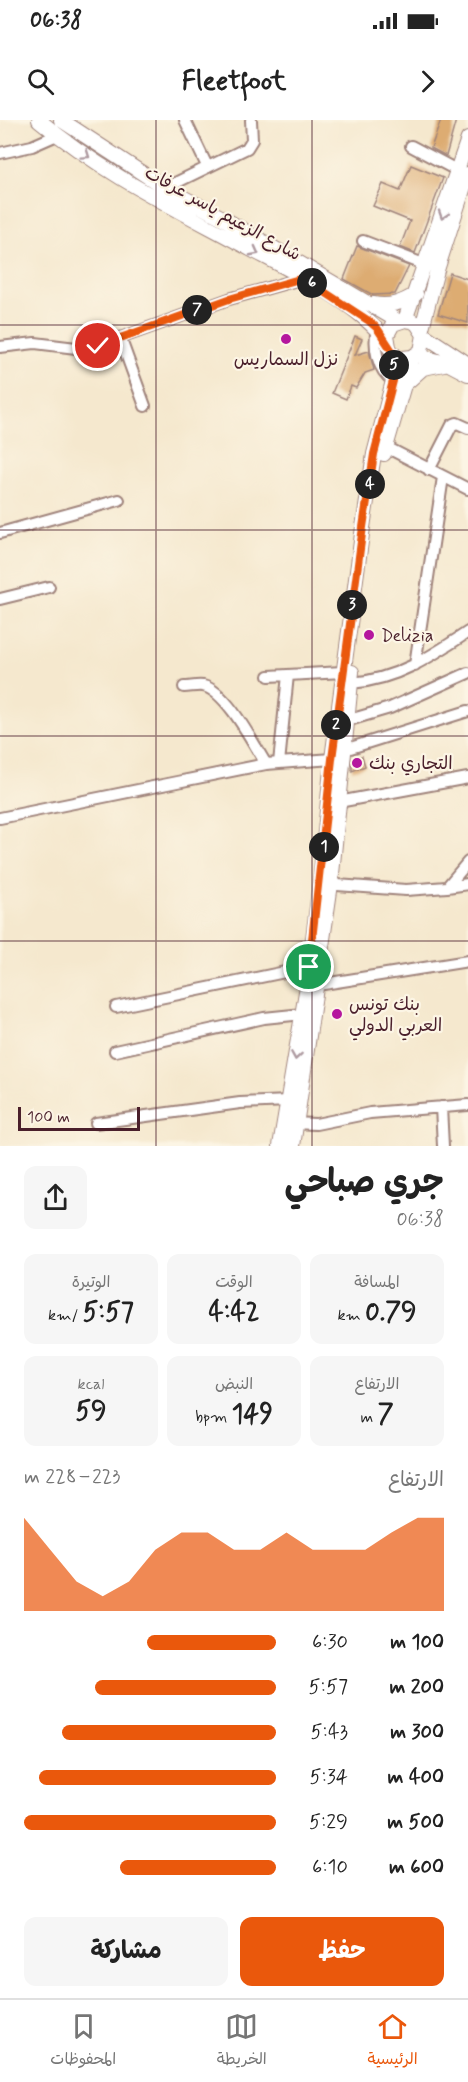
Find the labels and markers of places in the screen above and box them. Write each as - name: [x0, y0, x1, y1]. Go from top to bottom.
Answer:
- pin: 6: [297, 268, 327, 298]
- pin: 7: [182, 295, 212, 325]
- pin: [72, 320, 123, 371]
- marker: نزل السماريس: [279, 332, 293, 346]
- place label: نزل السماريس: [234, 348, 338, 372]
- pin: 5: [379, 350, 409, 380]
- pin: 4: [355, 469, 385, 499]
- pin: 3: [337, 590, 367, 620]
- place label: Delizia: [381, 624, 434, 648]
- marker: Delizia: [362, 628, 376, 642]
- pin: 2: [321, 710, 351, 740]
- place label: التجاري بنك: [369, 752, 453, 776]
- marker: التجاري بنك: [350, 756, 364, 770]
- pin: 1: [309, 832, 339, 862]
- pin: [283, 941, 334, 992]
- place label: بنك تونس العربي الدولي: [349, 993, 442, 1041]
- marker: بنك تونس العربي الدولي: [330, 1007, 344, 1021]

